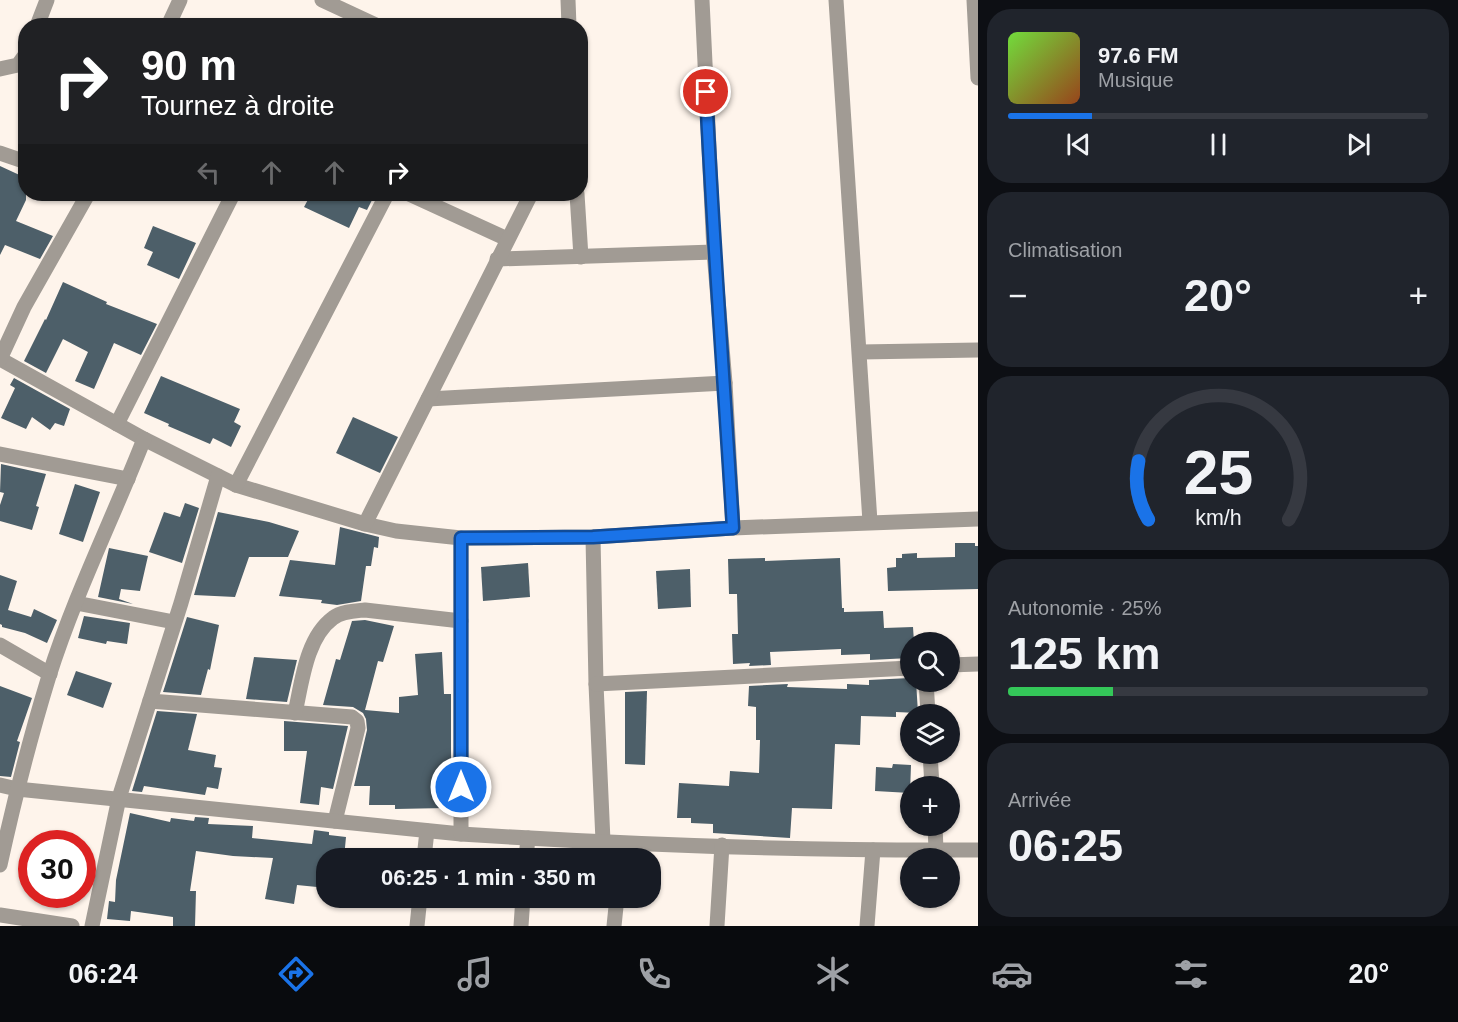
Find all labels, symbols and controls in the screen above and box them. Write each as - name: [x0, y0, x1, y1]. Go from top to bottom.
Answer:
- icon: right: [42, 42, 120, 120]
- text: 90 m: [141, 42, 237, 89]
- text: 97.6 FM: [1098, 43, 1179, 68]
- pin: [680, 66, 731, 117]
- text: Musique: [1098, 69, 1174, 91]
- icon: arrive: [689, 75, 722, 108]
- text: Tournez à droite: [141, 91, 335, 121]
- icon: previous: [1062, 128, 1095, 161]
- icon: pause: [1202, 128, 1235, 161]
- icon: next: [1342, 128, 1375, 161]
- icon: left: [192, 156, 225, 189]
- icon: ahead: [255, 156, 288, 189]
- icon: ahead: [318, 156, 351, 189]
- icon: right: [381, 156, 414, 189]
- text: Climatisation: [1008, 239, 1122, 261]
- text: 20°: [1184, 270, 1252, 321]
- text: −: [1008, 277, 1027, 314]
- text: +: [1409, 277, 1428, 314]
- text: 25: [1183, 438, 1253, 507]
- text: km/h: [1195, 506, 1241, 530]
- text: Autonomie · 25%: [1008, 597, 1161, 619]
- text: 125 km: [1008, 628, 1161, 679]
- map controls: [900, 632, 960, 908]
- button: search: [900, 632, 960, 692]
- button: layers: [900, 704, 960, 764]
- position arrow: [429, 755, 493, 819]
- button: +: [900, 776, 960, 836]
- text: Arrivée: [1008, 789, 1071, 811]
- text: 06:25: [1008, 820, 1123, 871]
- speed limit sign: 30: [18, 830, 96, 908]
- button: −: [900, 848, 960, 908]
- text: 06:25 · 1 min · 350 m: [381, 865, 596, 890]
- icon: directions: [275, 953, 317, 995]
- icon: music: [454, 953, 496, 995]
- icon: phone: [633, 953, 675, 995]
- icon: climate: [812, 953, 854, 995]
- icon: car: [991, 953, 1033, 995]
- icon: filters: [1170, 953, 1212, 995]
- text: 06:24: [69, 959, 138, 989]
- text: 20°: [1349, 959, 1389, 989]

